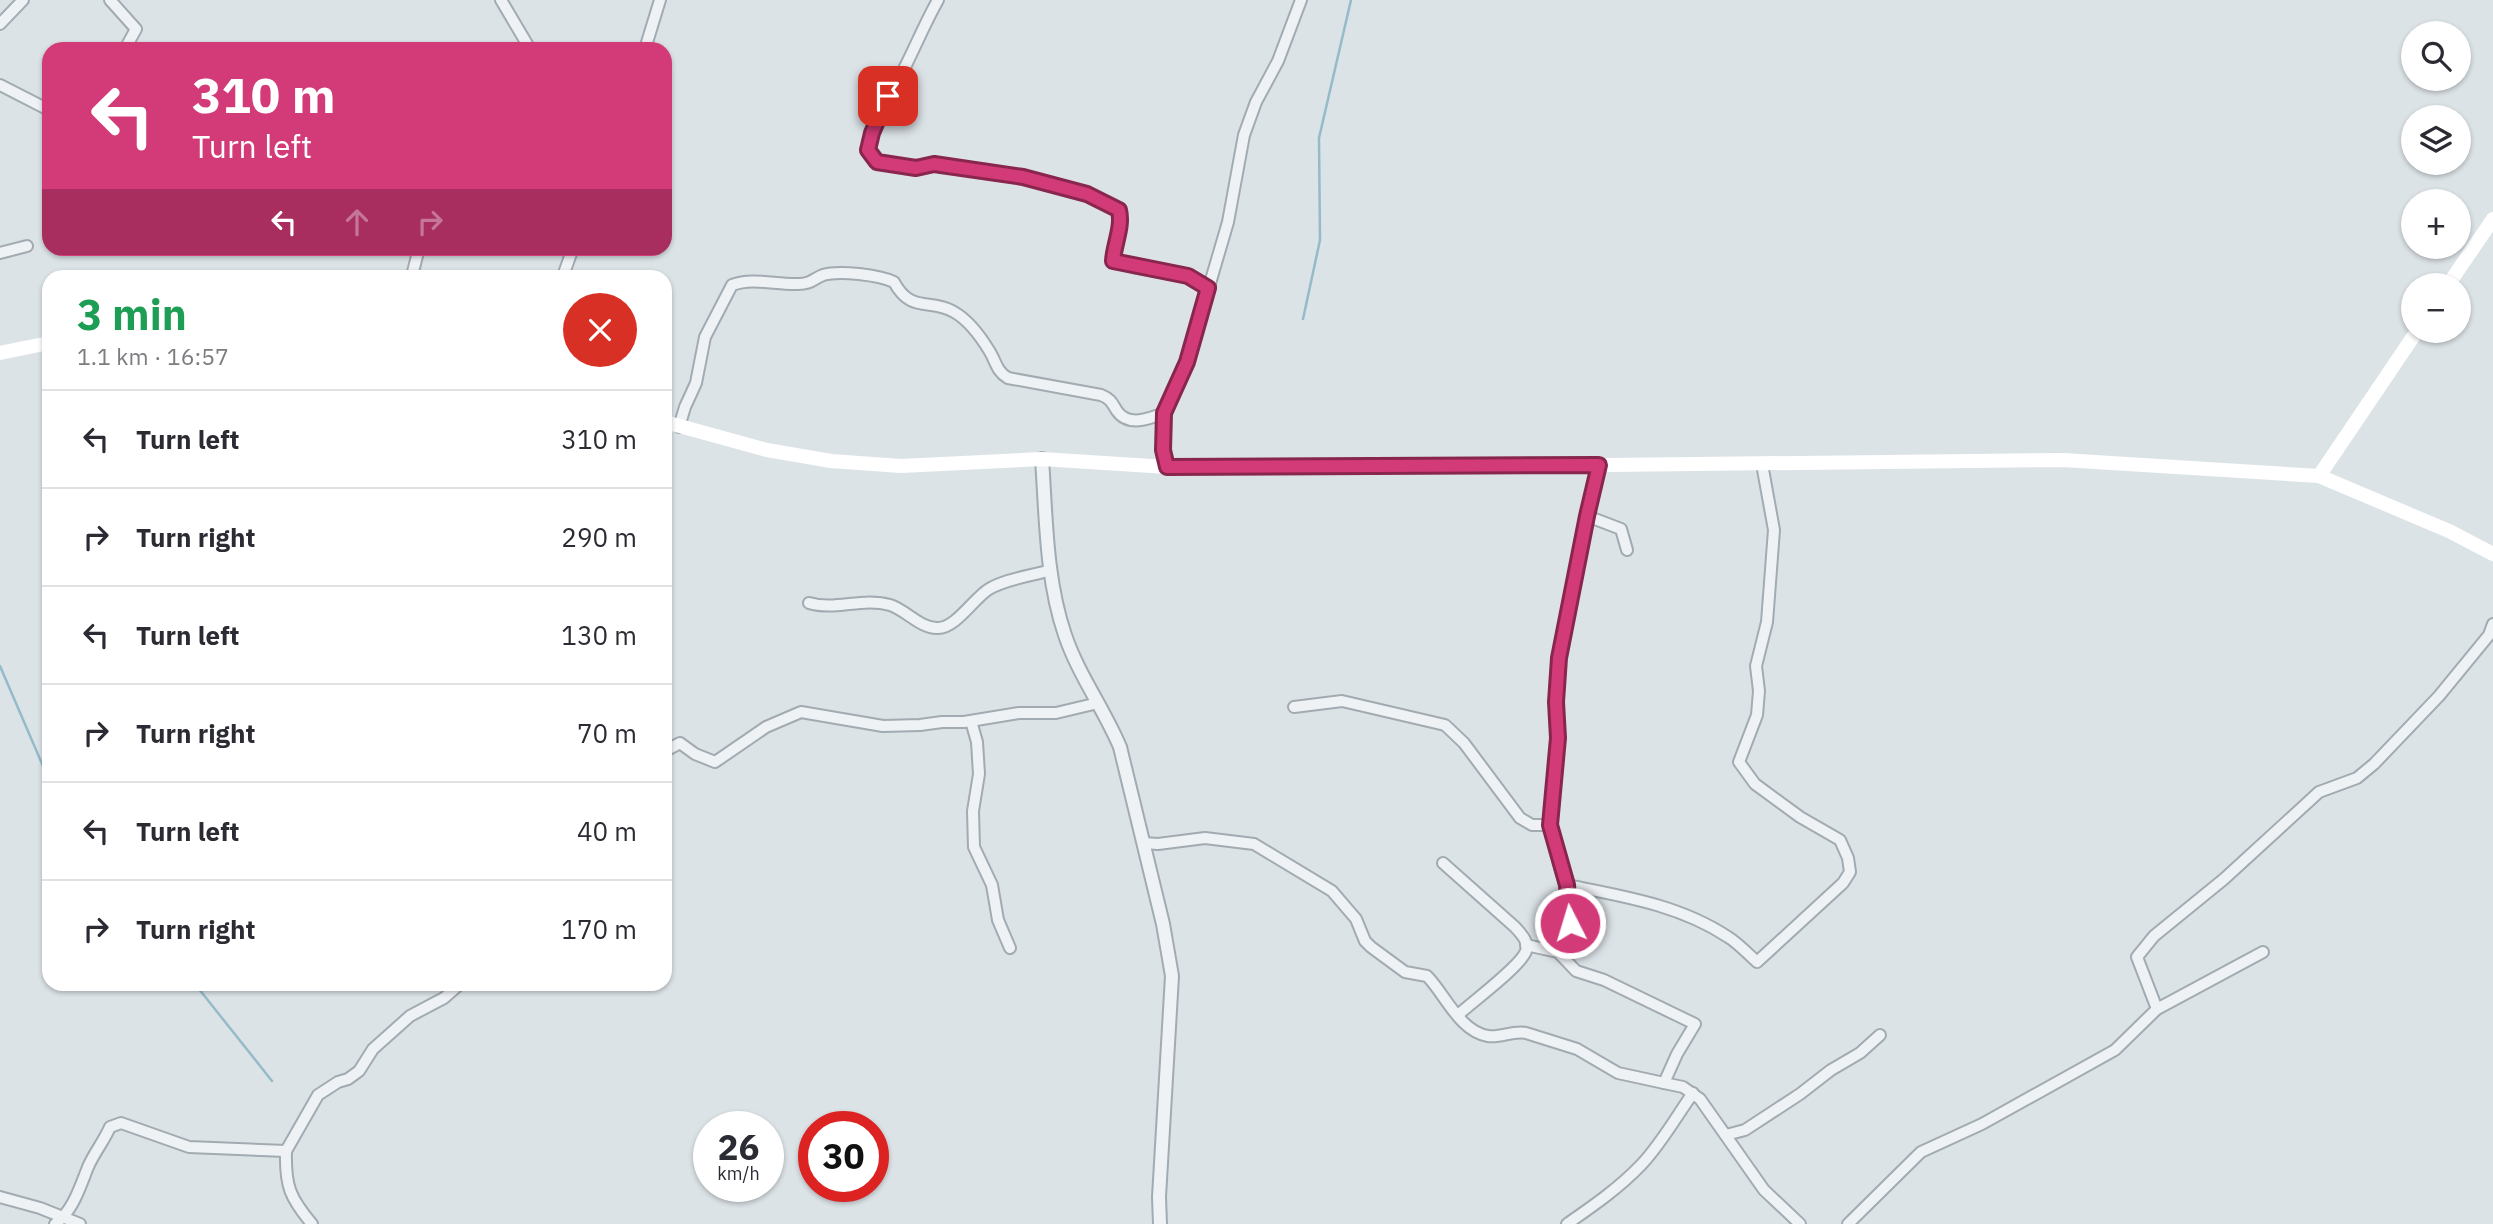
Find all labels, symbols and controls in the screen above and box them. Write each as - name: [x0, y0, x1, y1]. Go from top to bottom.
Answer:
- map controls: [2401, 21, 2471, 343]
- button: search: [2401, 21, 2471, 91]
- text: 310 m: [192, 63, 336, 126]
- pin: [858, 66, 918, 126]
- icon: left: [77, 70, 168, 161]
- icon: arrive: [869, 77, 907, 115]
- button: layers: [2401, 105, 2471, 175]
- text: Turn left: [192, 125, 312, 167]
- button: +: [2401, 189, 2471, 259]
- icon: left: [265, 203, 303, 241]
- icon: ahead: [338, 203, 376, 241]
- icon: right: [411, 203, 449, 241]
- button: −: [2401, 273, 2471, 343]
- text: 3 min: [77, 287, 187, 342]
- button: close: [563, 293, 637, 367]
- text: 1.1 km · 16:57: [77, 341, 229, 371]
- icon: left: [77, 420, 115, 458]
- text: Turn left: [136, 422, 239, 456]
- text: 310 m: [561, 422, 637, 456]
- icon: right: [77, 518, 115, 556]
- text: Turn right: [136, 520, 255, 554]
- text: 290 m: [561, 520, 637, 554]
- icon: left: [77, 616, 115, 654]
- text: Turn left: [136, 618, 239, 652]
- text: 130 m: [561, 618, 637, 652]
- icon: right: [77, 714, 115, 752]
- text: Turn right: [136, 716, 255, 750]
- text: 70 m: [577, 716, 637, 750]
- icon: left: [77, 812, 115, 850]
- text: Turn left: [136, 814, 239, 848]
- text: 40 m: [577, 814, 637, 848]
- position arrow: [1533, 886, 1607, 960]
- icon: right: [77, 910, 115, 948]
- text: Turn right: [136, 912, 255, 946]
- text: 170 m: [561, 912, 637, 946]
- speed limit sign: 30: [798, 1111, 889, 1202]
- text: 26: [717, 1124, 760, 1170]
- text: km/h: [717, 1162, 760, 1185]

